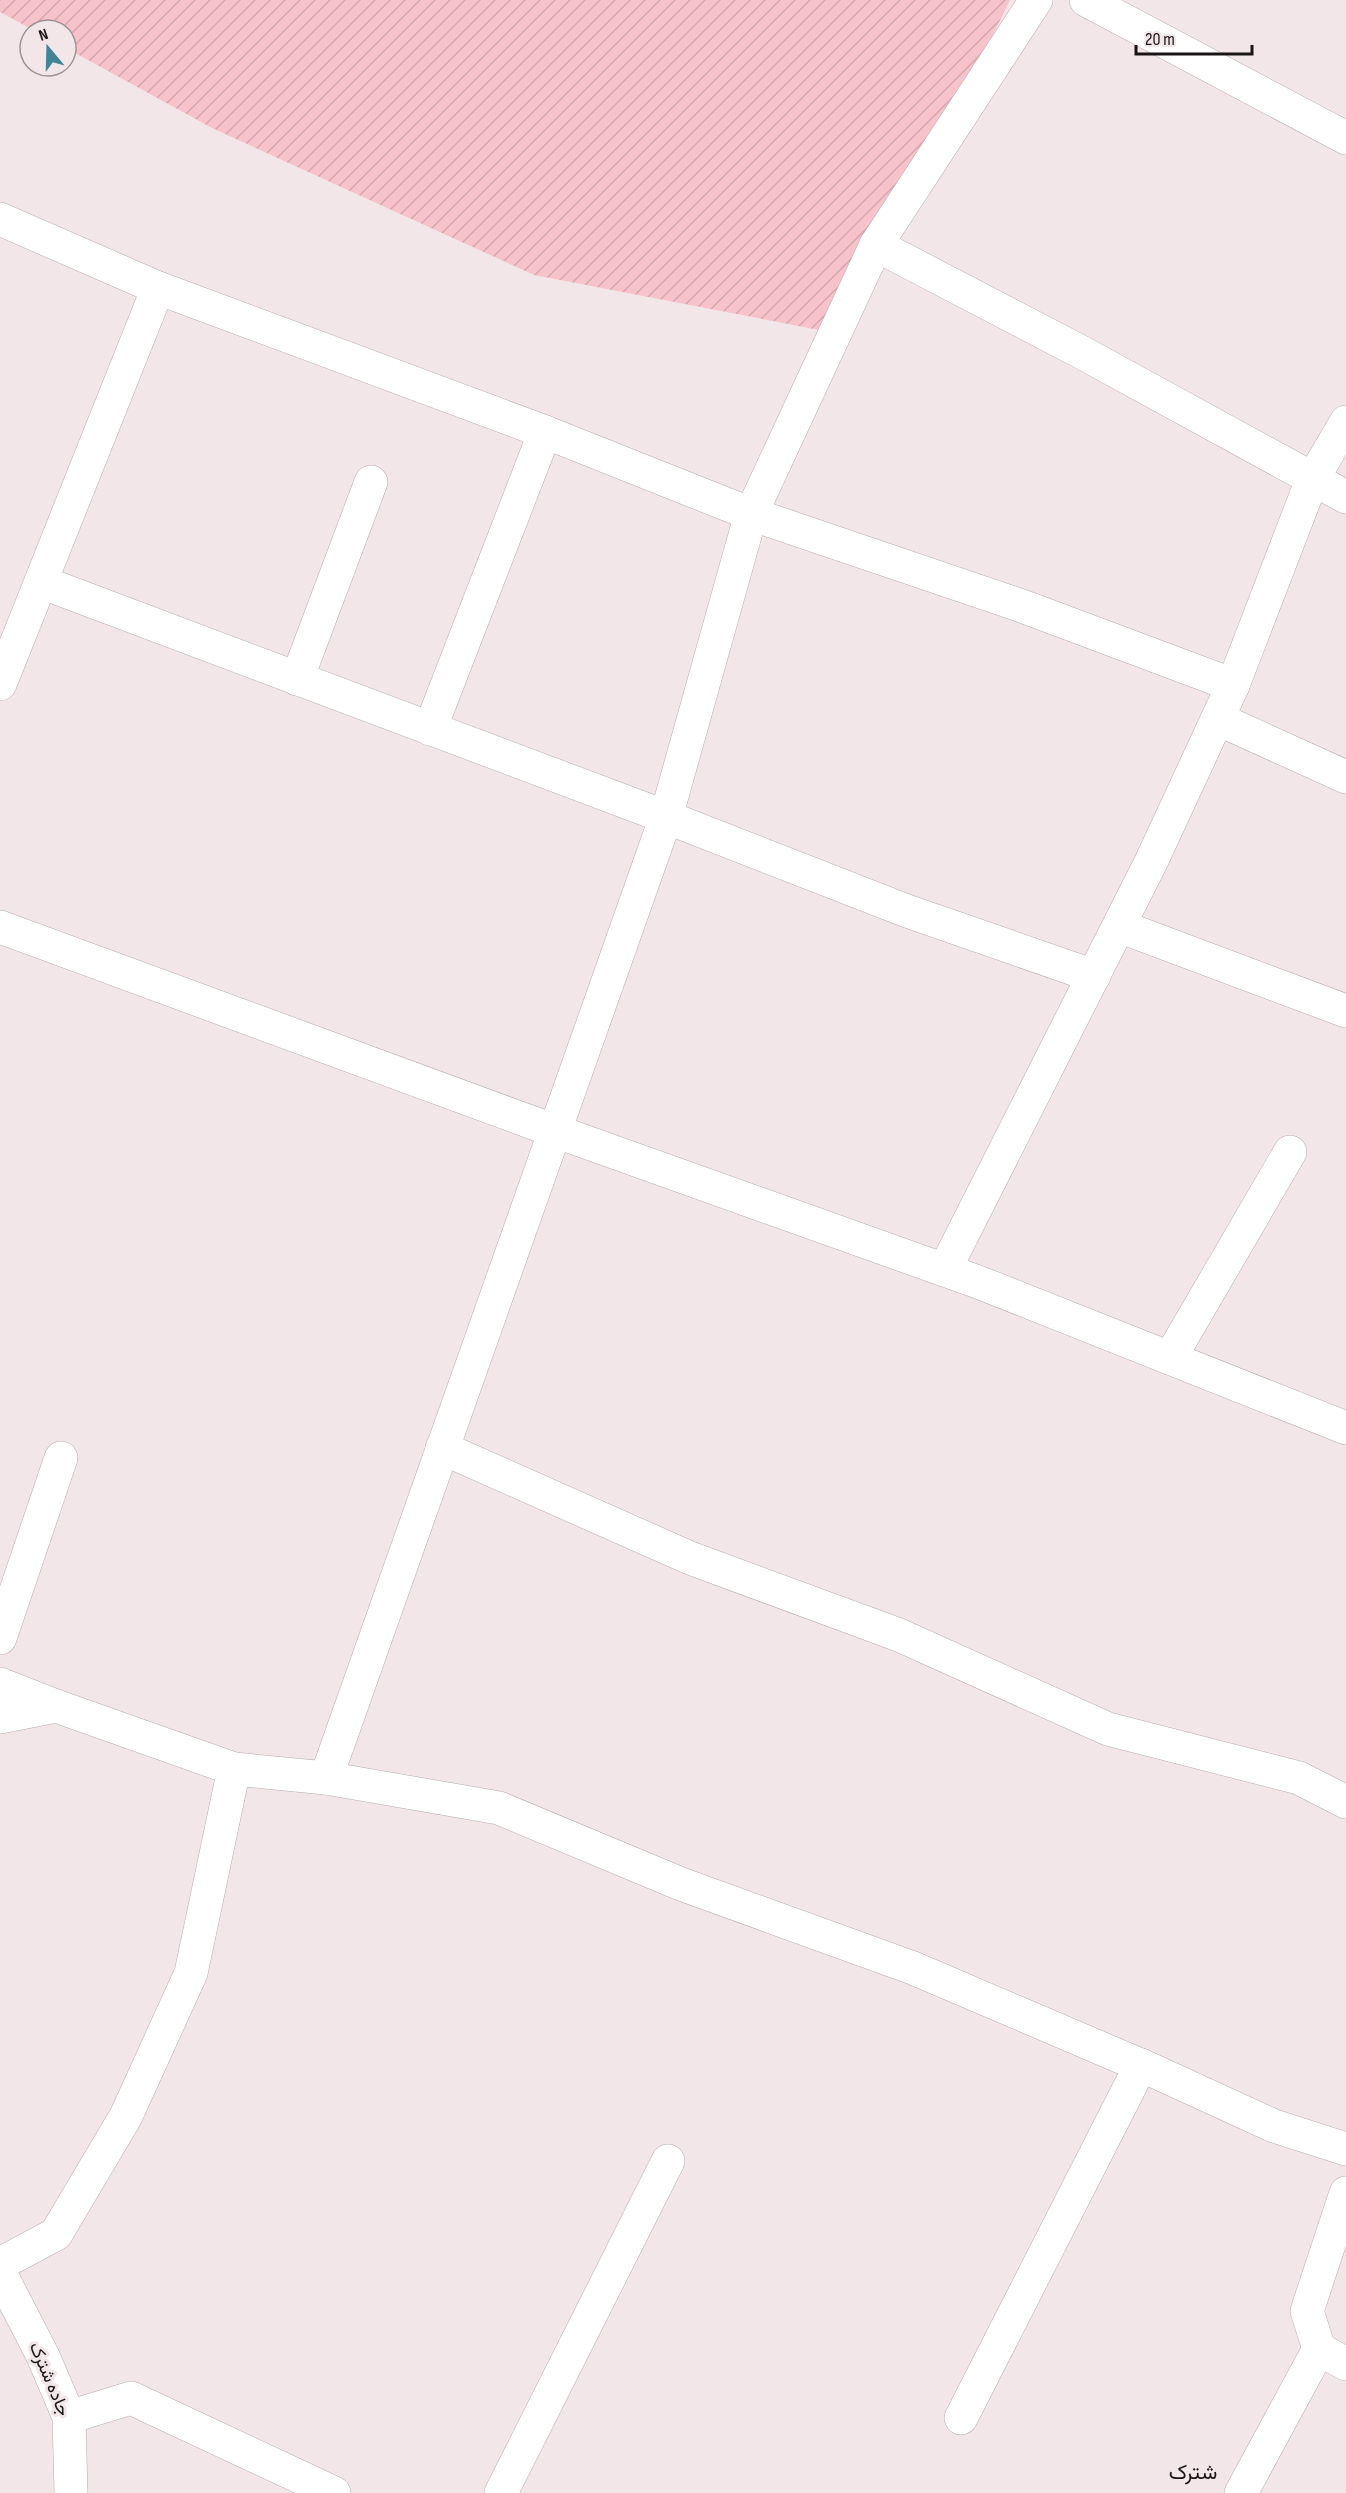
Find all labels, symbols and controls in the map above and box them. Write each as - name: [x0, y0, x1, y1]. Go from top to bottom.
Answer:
- north arrow: [18, 18, 78, 78]
- scale bar: [1136, 18, 1252, 56]
- text: N: [36, 25, 51, 46]
- text: 20 m: [1145, 29, 1175, 50]
- street label: جاده شترک: [25, 2339, 75, 2419]
- district label: شترک: [1169, 2460, 1217, 2485]

